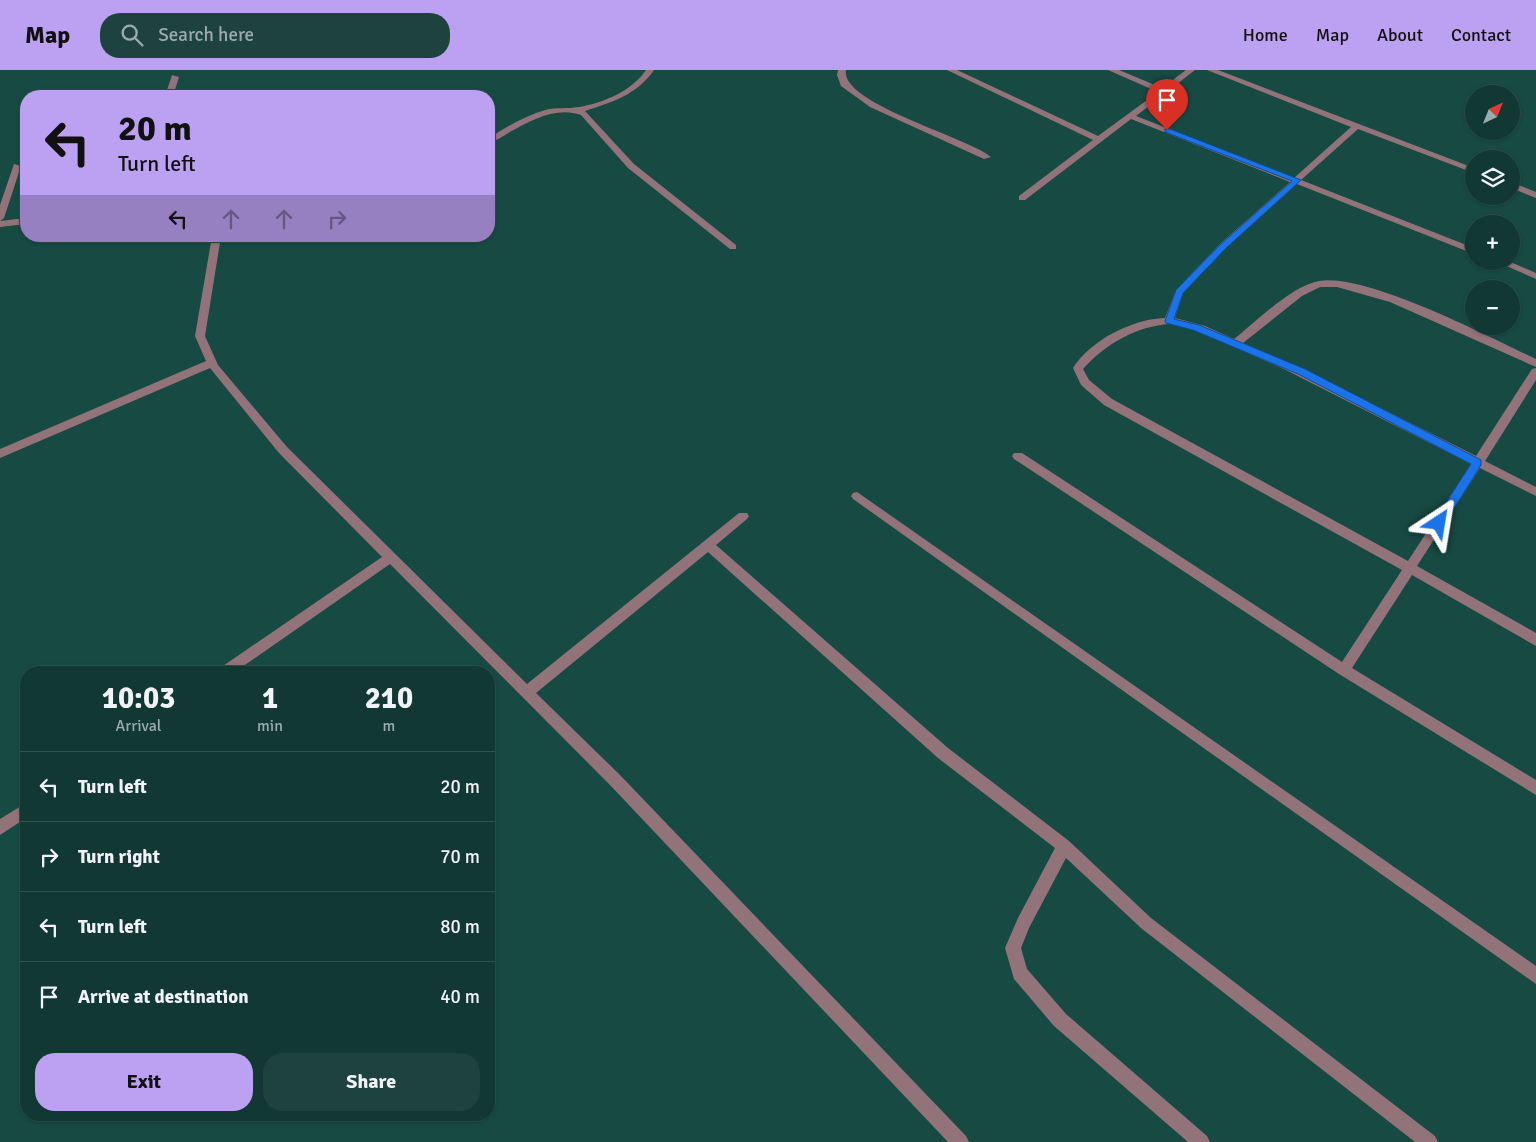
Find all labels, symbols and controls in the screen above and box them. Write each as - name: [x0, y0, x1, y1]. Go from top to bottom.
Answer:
- search box: [100, 13, 450, 58]
- text: Map: [25, 20, 70, 50]
- icon: search: [118, 21, 146, 49]
- text: Search here: [158, 23, 254, 47]
- text: Home: [1243, 24, 1288, 46]
- text: Map: [1316, 24, 1349, 46]
- text: About: [1377, 24, 1423, 46]
- text: Contact: [1451, 24, 1511, 46]
- pin: [1146, 79, 1188, 130]
- north arrow: [1465, 85, 1520, 140]
- map controls: [1465, 85, 1520, 335]
- icon: arrive: [1153, 86, 1181, 114]
- text: 20 m: [118, 107, 192, 150]
- icon: left: [35, 110, 100, 175]
- text: Turn left: [118, 150, 196, 177]
- button: layers: [1465, 150, 1520, 205]
- icon: left: [164, 205, 192, 233]
- icon: ahead: [217, 205, 245, 233]
- icon: ahead: [270, 205, 298, 233]
- icon: right: [323, 205, 351, 233]
- button: +: [1465, 215, 1520, 270]
- button: −: [1465, 280, 1520, 335]
- position arrow: [1412, 496, 1464, 548]
- text: 10:03: [102, 680, 175, 717]
- text: 1: [262, 680, 278, 717]
- text: 210: [365, 680, 413, 717]
- text: Arrival: [115, 716, 162, 736]
- text: min: [257, 716, 283, 736]
- text: m: [383, 716, 395, 736]
- icon: left: [35, 773, 63, 801]
- text: Turn left: [78, 775, 147, 799]
- text: 20 m: [440, 775, 480, 799]
- icon: right: [35, 843, 63, 871]
- text: Turn right: [78, 845, 160, 869]
- text: 70 m: [440, 845, 480, 869]
- icon: left: [35, 913, 63, 941]
- text: Turn left: [78, 915, 147, 939]
- text: 80 m: [440, 915, 480, 939]
- icon: arrive: [35, 983, 63, 1011]
- text: Arrive at destination: [78, 985, 249, 1009]
- text: 40 m: [440, 985, 480, 1009]
- button: Exit: [35, 1053, 253, 1111]
- button: Share: [263, 1053, 480, 1111]

